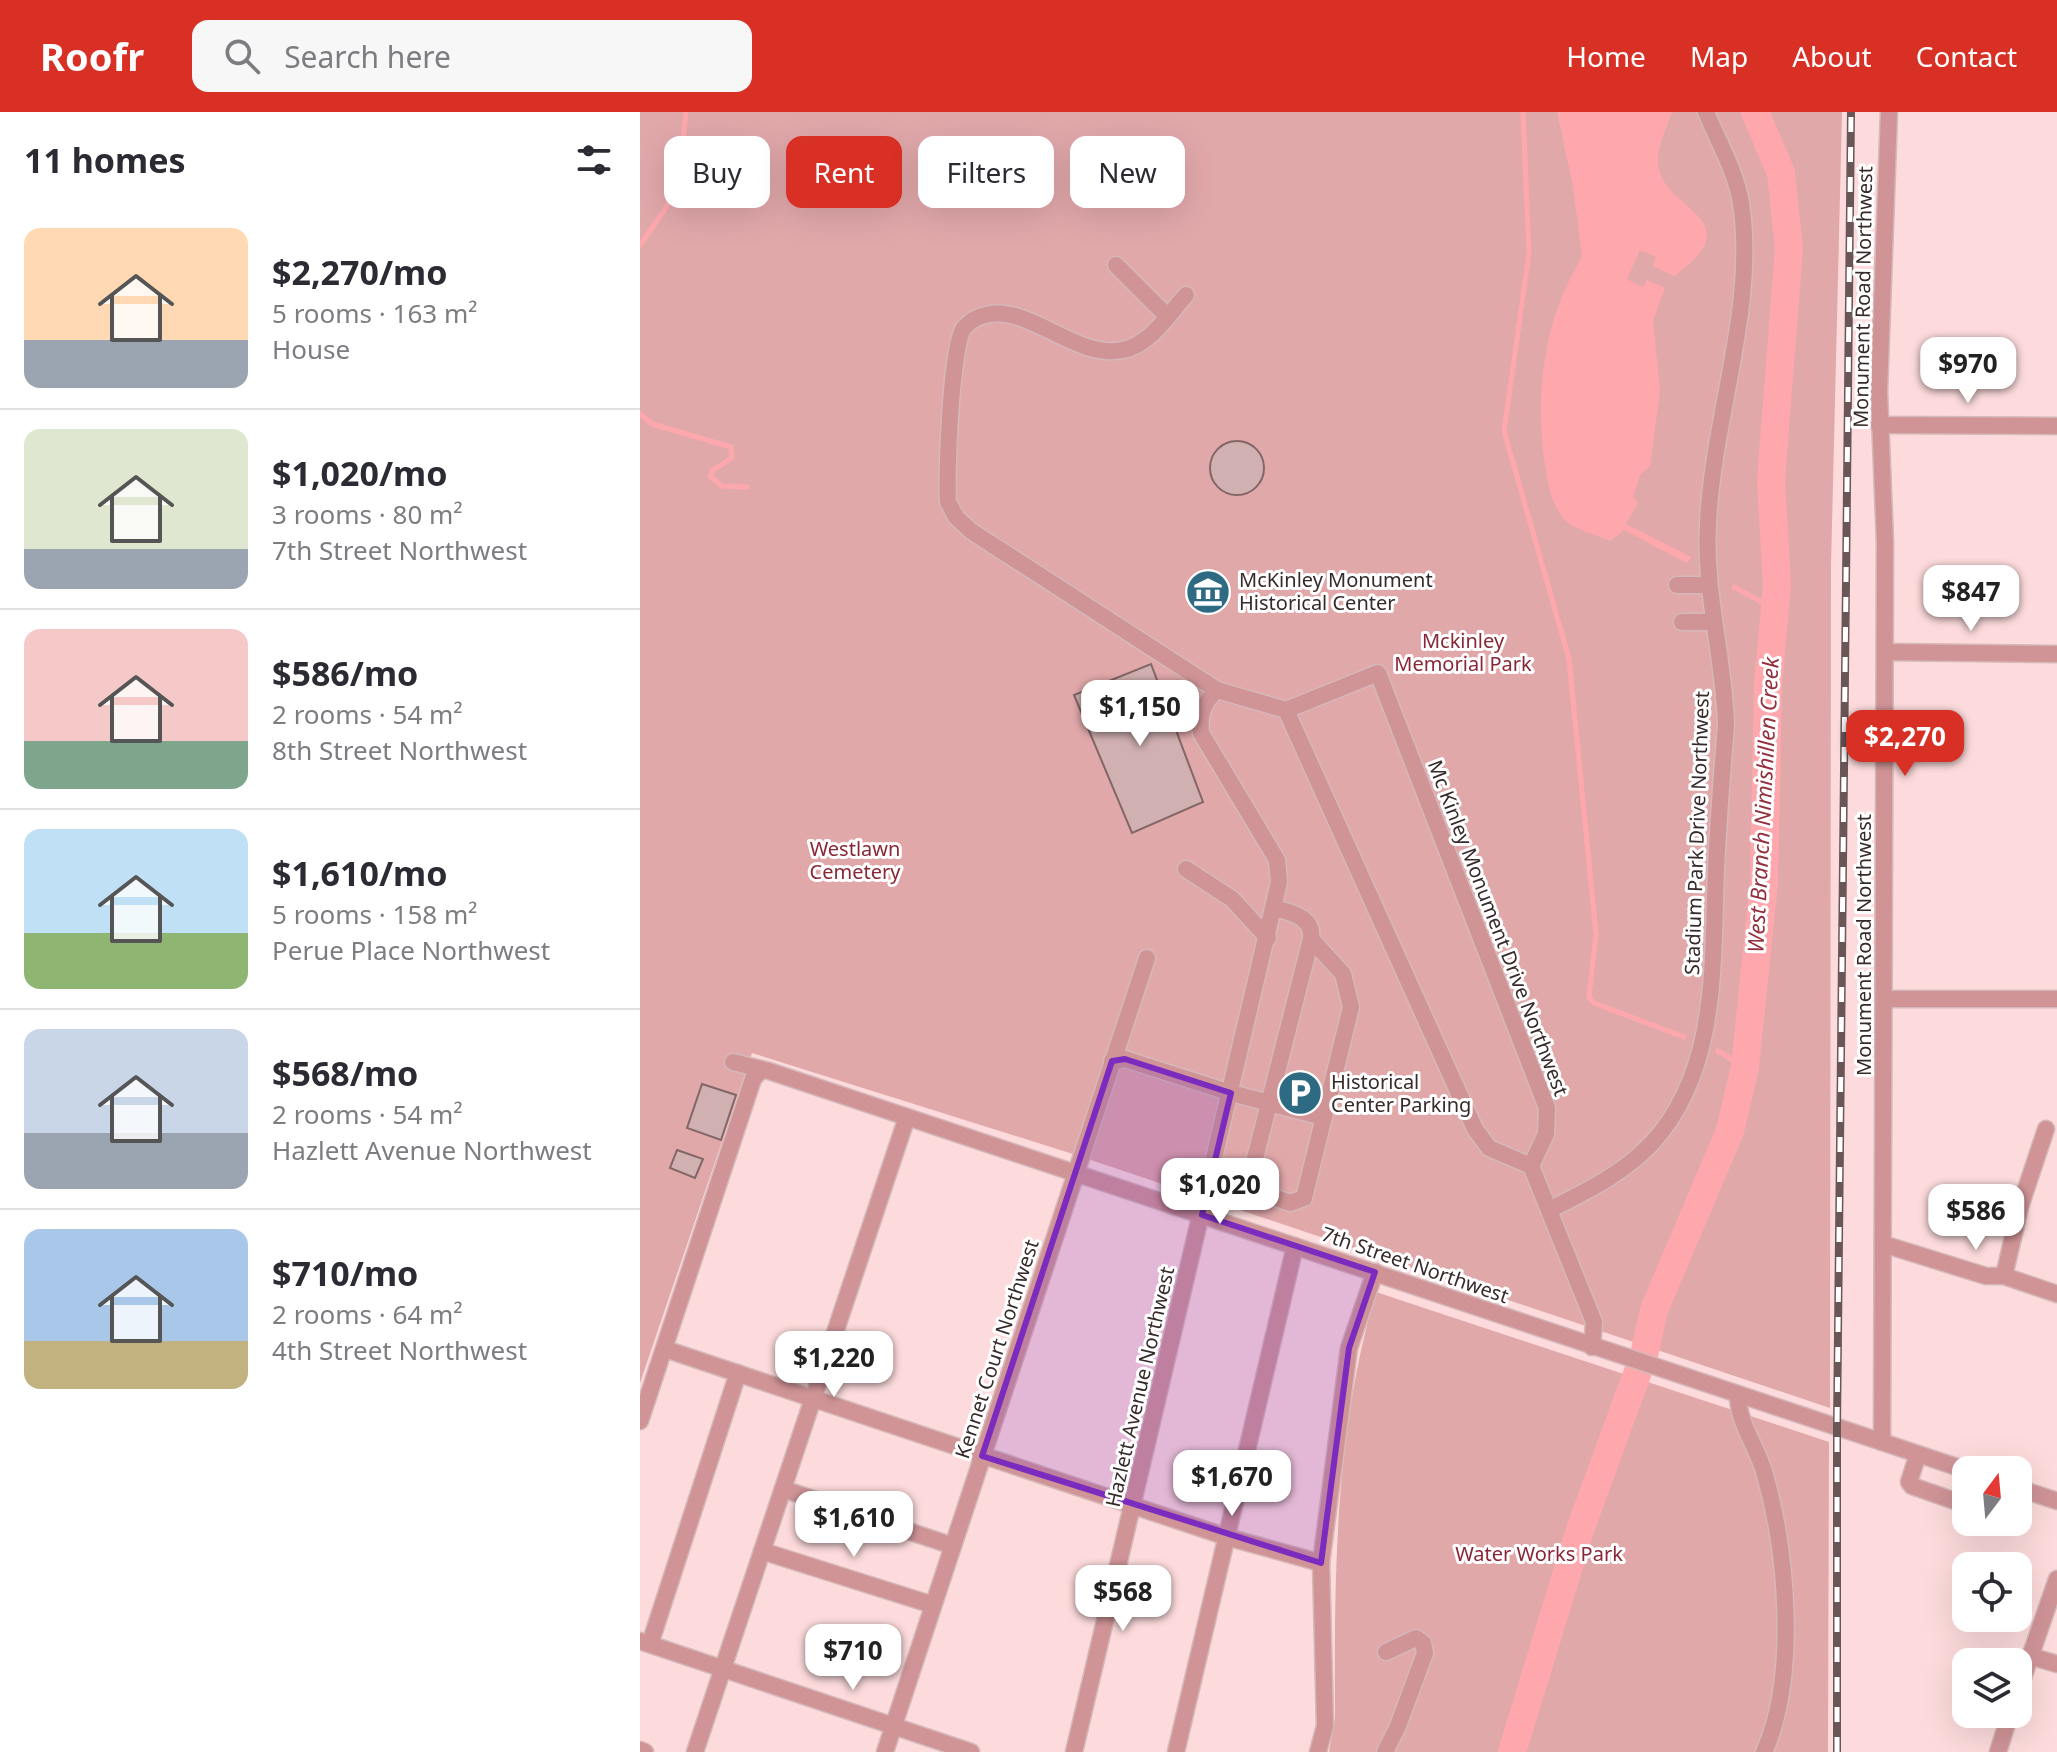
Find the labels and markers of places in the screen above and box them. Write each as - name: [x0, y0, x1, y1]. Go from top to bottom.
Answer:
- pin: $970: [1921, 337, 2015, 405]
- pin: $847: [1924, 565, 2018, 633]
- place label: McKinley Monument Historical Center: [1239, 566, 1433, 616]
- museum icon: McKinley Monument Historical Center: [1184, 568, 1232, 616]
- pin: $1,150: [1075, 680, 1205, 748]
- pin: $2,270: [1840, 710, 1970, 778]
- place label: Historical Center Parking: [1331, 1068, 1471, 1118]
- parking icon: Historical Center Parking: [1276, 1069, 1324, 1117]
- pin: $1,020: [1155, 1158, 1285, 1226]
- pin: $586: [1929, 1184, 2023, 1252]
- pin: $1,220: [769, 1331, 899, 1399]
- pin: $1,670: [1167, 1450, 1297, 1518]
- pin: $1,610: [789, 1491, 919, 1559]
- pin: $568: [1076, 1565, 1170, 1633]
- pin: $710: [806, 1624, 900, 1692]

